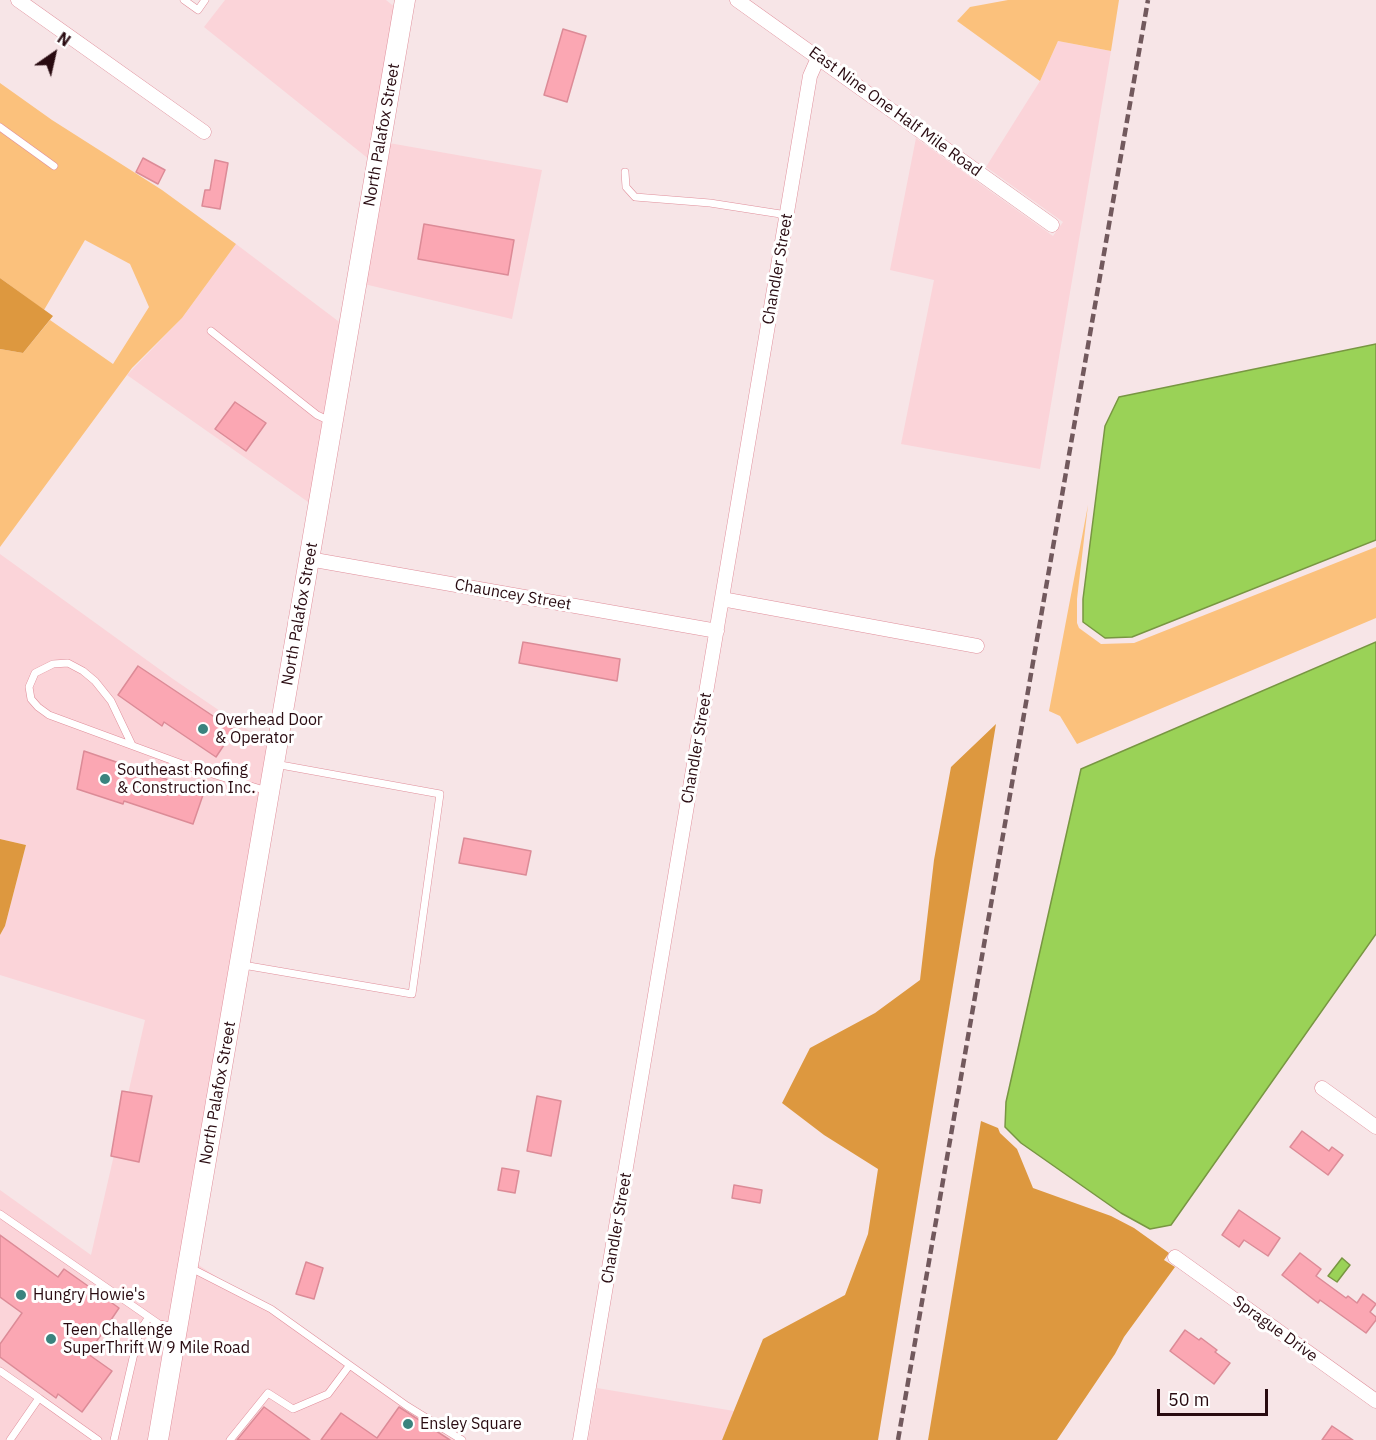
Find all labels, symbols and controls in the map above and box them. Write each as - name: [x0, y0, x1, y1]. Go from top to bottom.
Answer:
- north arrow: [24, 24, 84, 84]
- text: N: [54, 28, 74, 51]
- street label: East Nine One Half Mile Road: [805, 43, 985, 181]
- street label: North Palafox Street: [360, 62, 404, 208]
- street label: Chandler Street: [759, 212, 797, 326]
- street label: North Palafox Street: [278, 541, 322, 687]
- street label: Chauncey Street: [453, 575, 573, 615]
- street label: Chandler Street: [678, 691, 716, 805]
- place label: Overhead Door & Operator: [215, 710, 323, 748]
- marker: Overhead Door & Operator: [196, 722, 210, 736]
- place label: Southeast Roofing & Construction Inc.: [117, 760, 255, 798]
- marker: Southeast Roofing & Construction Inc.: [98, 772, 112, 786]
- street label: North Palafox Street: [196, 1020, 240, 1166]
- street label: Chandler Street: [598, 1171, 636, 1285]
- place label: Hungry Howie's: [33, 1285, 145, 1305]
- marker: Hungry Howie's: [14, 1288, 28, 1302]
- street label: Sprague Drive: [1229, 1292, 1321, 1366]
- place label: Teen Challenge SuperThrift W 9 Mile Road: [63, 1320, 250, 1358]
- marker: Teen Challenge SuperThrift W 9 Mile Road: [44, 1332, 58, 1346]
- scale bar: [1160, 1377, 1271, 1415]
- text: 50 m: [1168, 1388, 1210, 1411]
- place label: Ensley Square: [420, 1414, 522, 1434]
- marker: Ensley Square: [401, 1417, 415, 1431]

